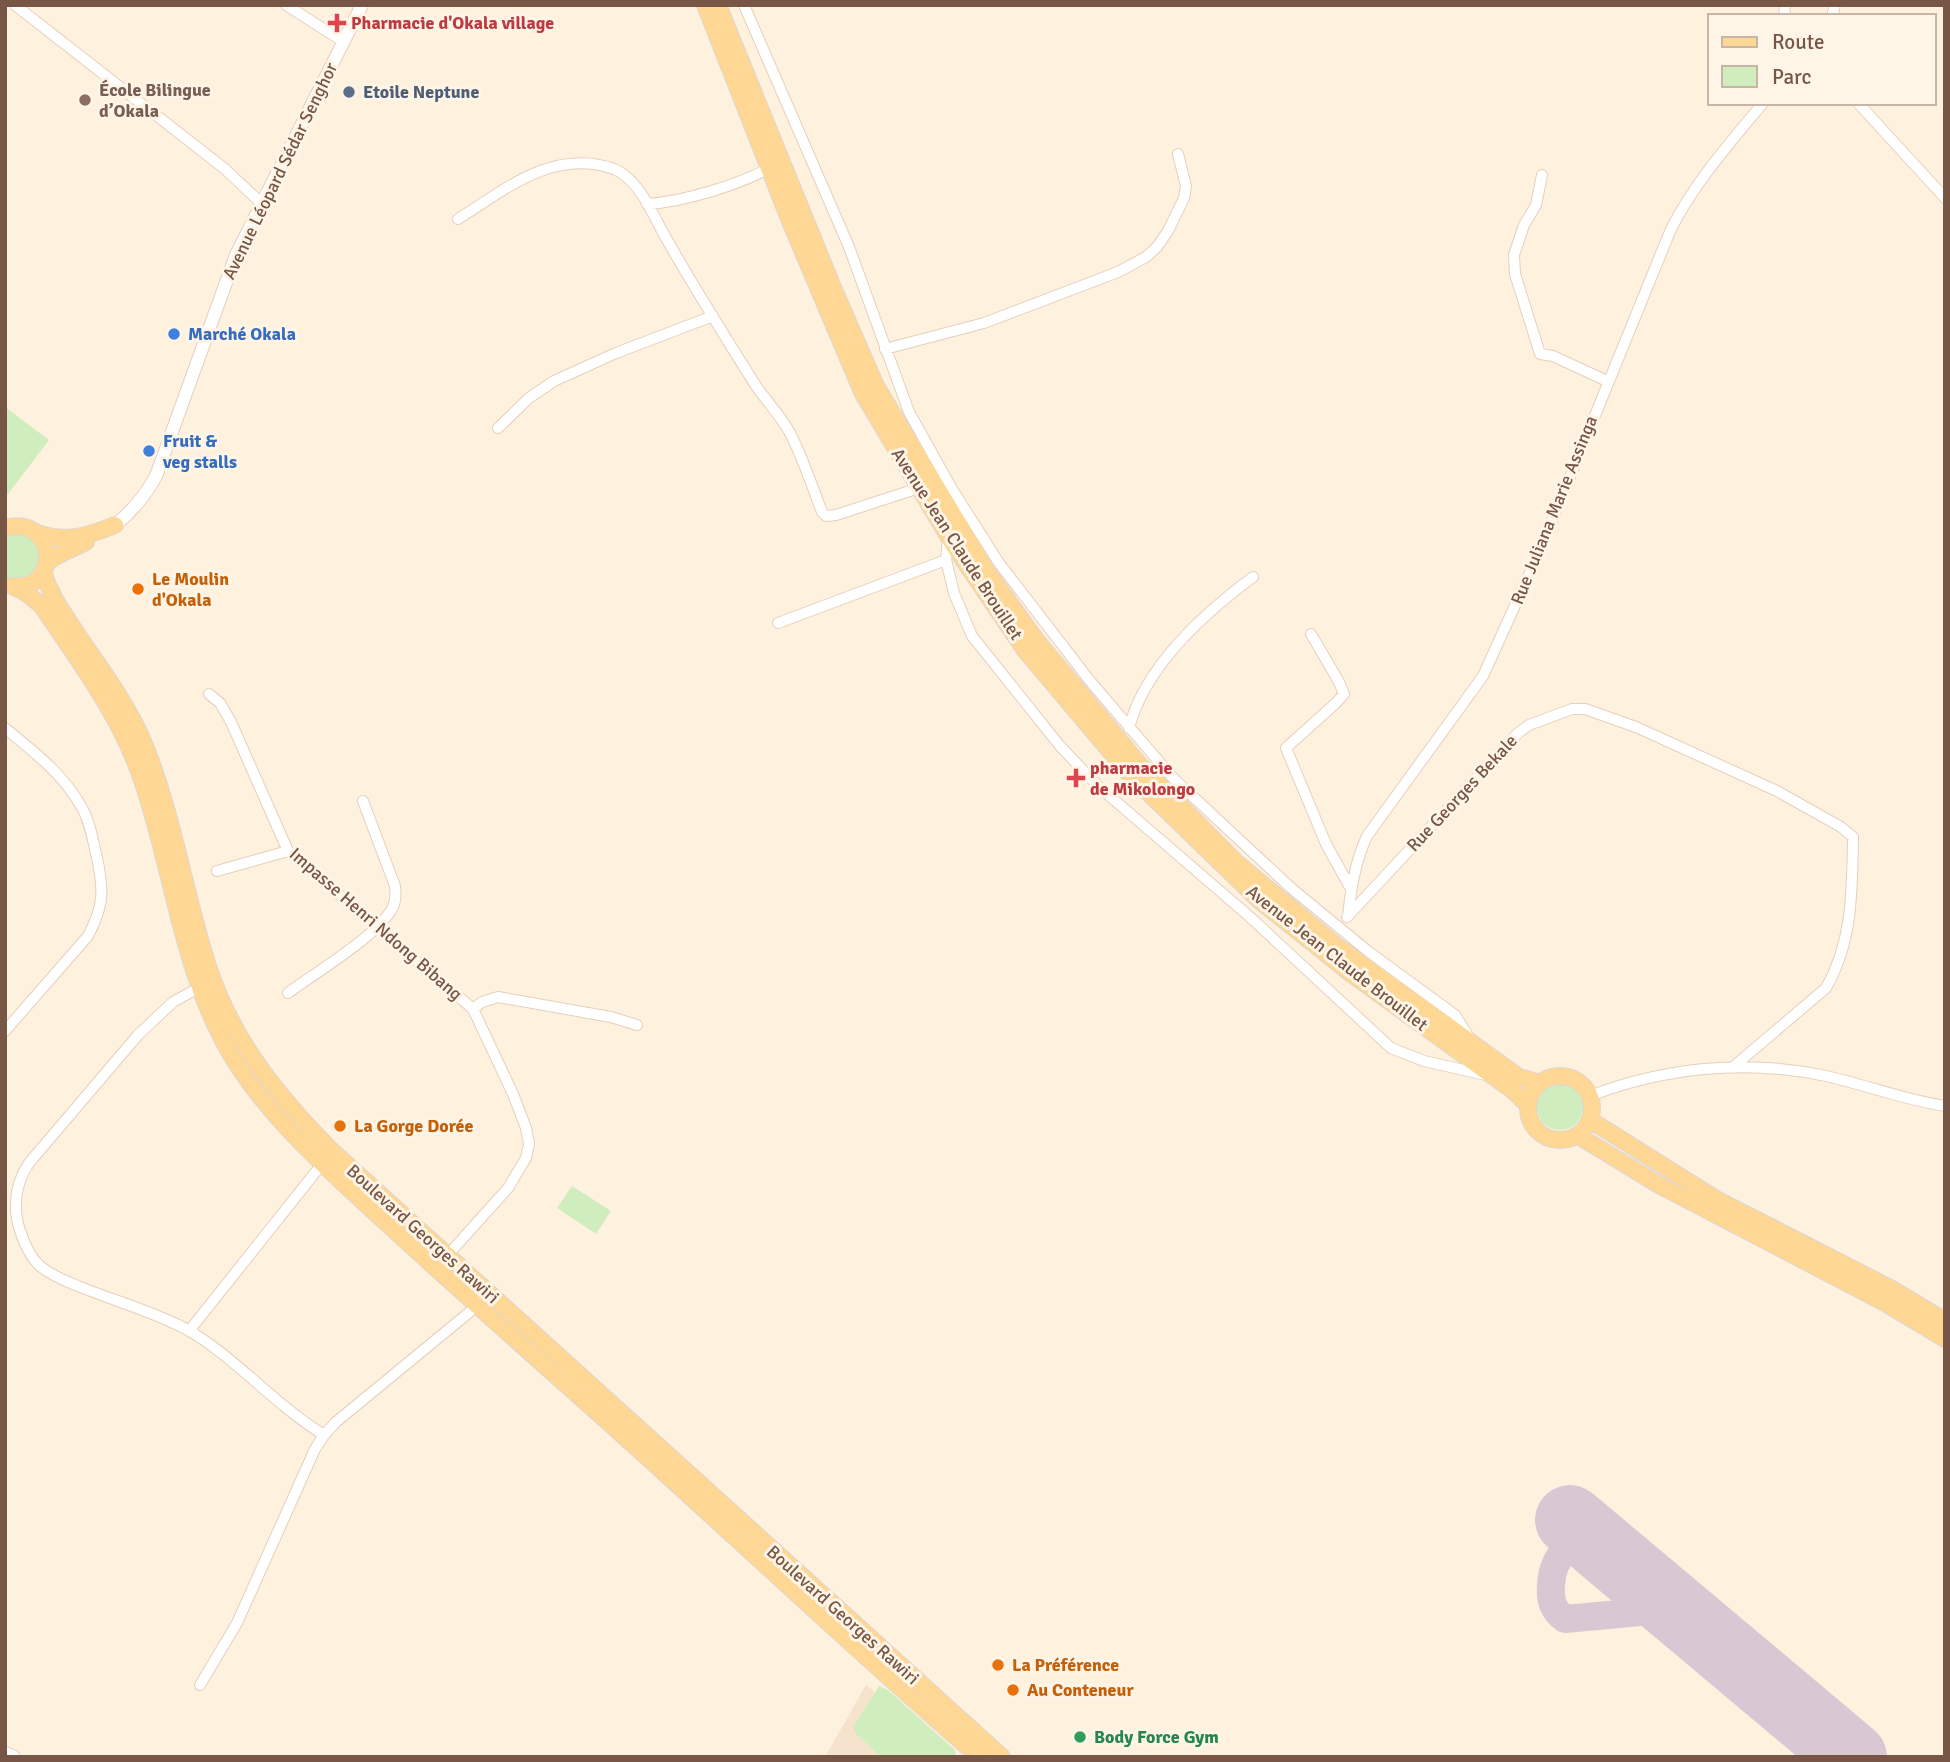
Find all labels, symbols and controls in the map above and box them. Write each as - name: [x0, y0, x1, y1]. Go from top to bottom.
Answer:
- place label: Pharmacie d'Okala village: [351, 12, 554, 34]
- legend: [1708, 14, 1936, 105]
- marker: Pharmacie d'Okala village: [329, 15, 345, 31]
- text: Route: [1772, 29, 1824, 55]
- street label: Avenue Léopard Sédar Senghor: [218, 59, 342, 283]
- text: Parc: [1772, 64, 1811, 90]
- place label: École Bilingue d’Okala: [99, 79, 211, 122]
- place label: Etoile Neptune: [363, 81, 479, 103]
- marker: Etoile Neptune: [341, 84, 357, 100]
- marker: École Bilingue d’Okala: [77, 92, 93, 108]
- place label: Marché Okala: [188, 323, 296, 345]
- marker: Marché Okala: [166, 326, 182, 342]
- street label: Rue Juliana Marie Assinga: [1506, 412, 1602, 608]
- place label: Fruit & veg stalls: [162, 430, 237, 473]
- marker: Fruit & veg stalls: [141, 443, 157, 459]
- street label: Avenue Jean Claude Brouillet: [887, 444, 1027, 644]
- place label: Le Moulin d'Okala: [152, 568, 229, 611]
- marker: Le Moulin d'Okala: [130, 581, 146, 597]
- street label: Rue Georges Bekale: [1402, 730, 1522, 856]
- place label: pharmacie de Mikolongo: [1090, 757, 1195, 800]
- marker: pharmacie de Mikolongo: [1068, 770, 1084, 786]
- street label: Impasse Henri Ndong Bibang: [285, 843, 467, 1005]
- street label: Avenue Jean Claude Brouillet: [1242, 880, 1432, 1036]
- place label: La Gorge Dorée: [354, 1115, 473, 1137]
- marker: La Gorge Dorée: [332, 1118, 348, 1134]
- street label: Boulevard Georges Rawiri: [342, 1160, 504, 1308]
- street label: Boulevard Georges Rawiri: [762, 1541, 924, 1689]
- place label: La Préférence: [1012, 1654, 1119, 1676]
- marker: La Préférence: [990, 1657, 1006, 1673]
- place label: Au Conteneur: [1027, 1679, 1134, 1701]
- marker: Au Conteneur: [1005, 1682, 1021, 1698]
- place label: Body Force Gym: [1094, 1726, 1219, 1748]
- marker: Body Force Gym: [1072, 1729, 1088, 1745]

